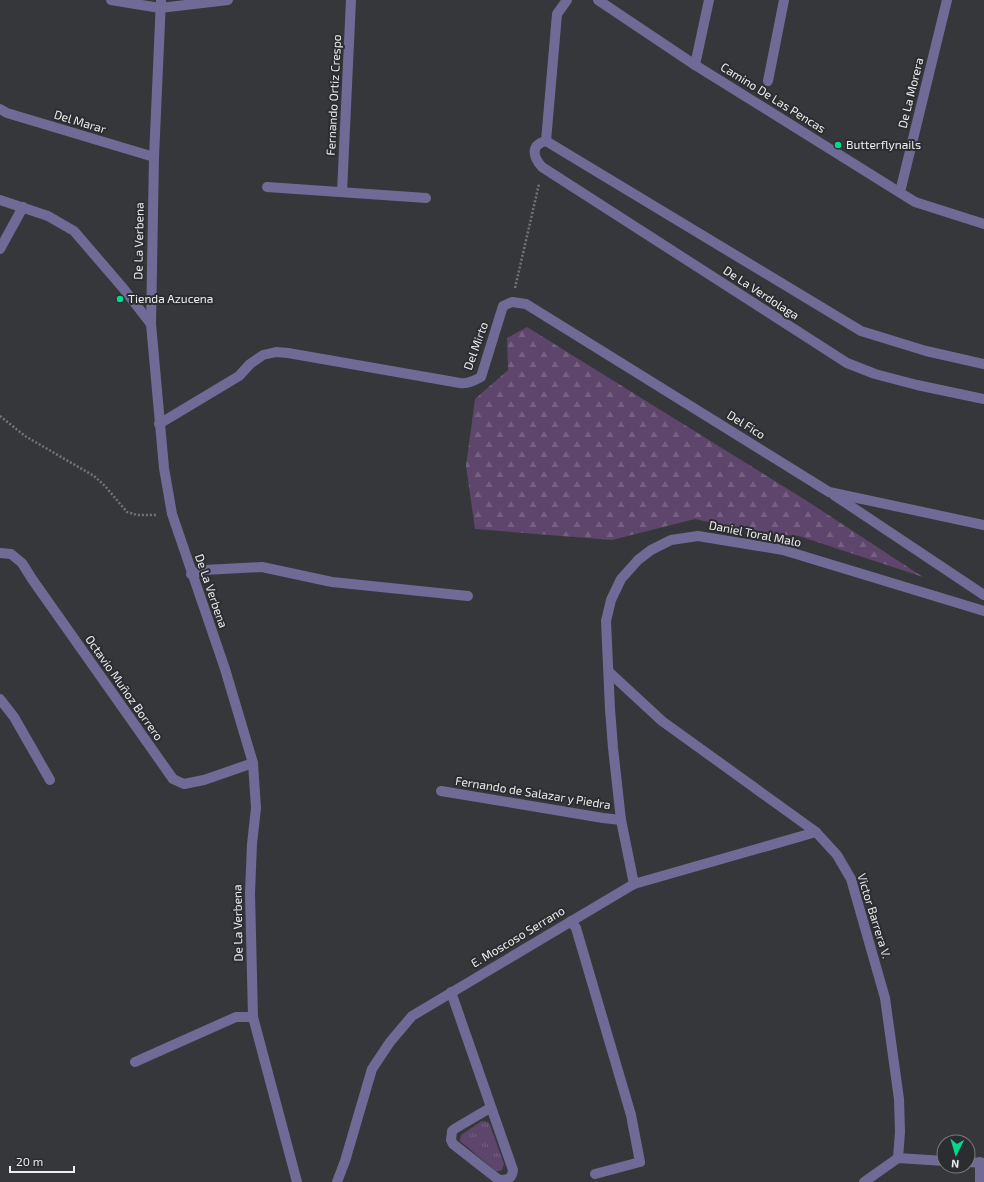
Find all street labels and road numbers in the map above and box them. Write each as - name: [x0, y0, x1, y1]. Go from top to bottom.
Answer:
- street label: Fernando Ortiz Crespo: [323, 34, 343, 156]
- street label: De La Morera: [894, 56, 926, 130]
- street label: Camino De Las Pencas: [719, 59, 829, 135]
- street label: Del Marar: [53, 107, 108, 136]
- street label: De La Verbena: [130, 202, 146, 280]
- street label: De La Verdolaga: [721, 263, 802, 322]
- street label: Del Mirto: [460, 320, 490, 372]
- street label: Del Fico: [725, 407, 768, 441]
- street label: Daniel Toral Malo: [708, 517, 803, 549]
- street label: De La Verbena: [193, 552, 231, 629]
- street label: Octavio Muñoz Borrero: [83, 632, 167, 743]
- street label: Fernando de Salazar y Piedra: [454, 773, 612, 811]
- street label: Victor Barrera V.: [855, 872, 895, 960]
- street label: De La Verbena: [229, 884, 245, 962]
- street label: E. Moscoso Serrano: [468, 903, 567, 970]

